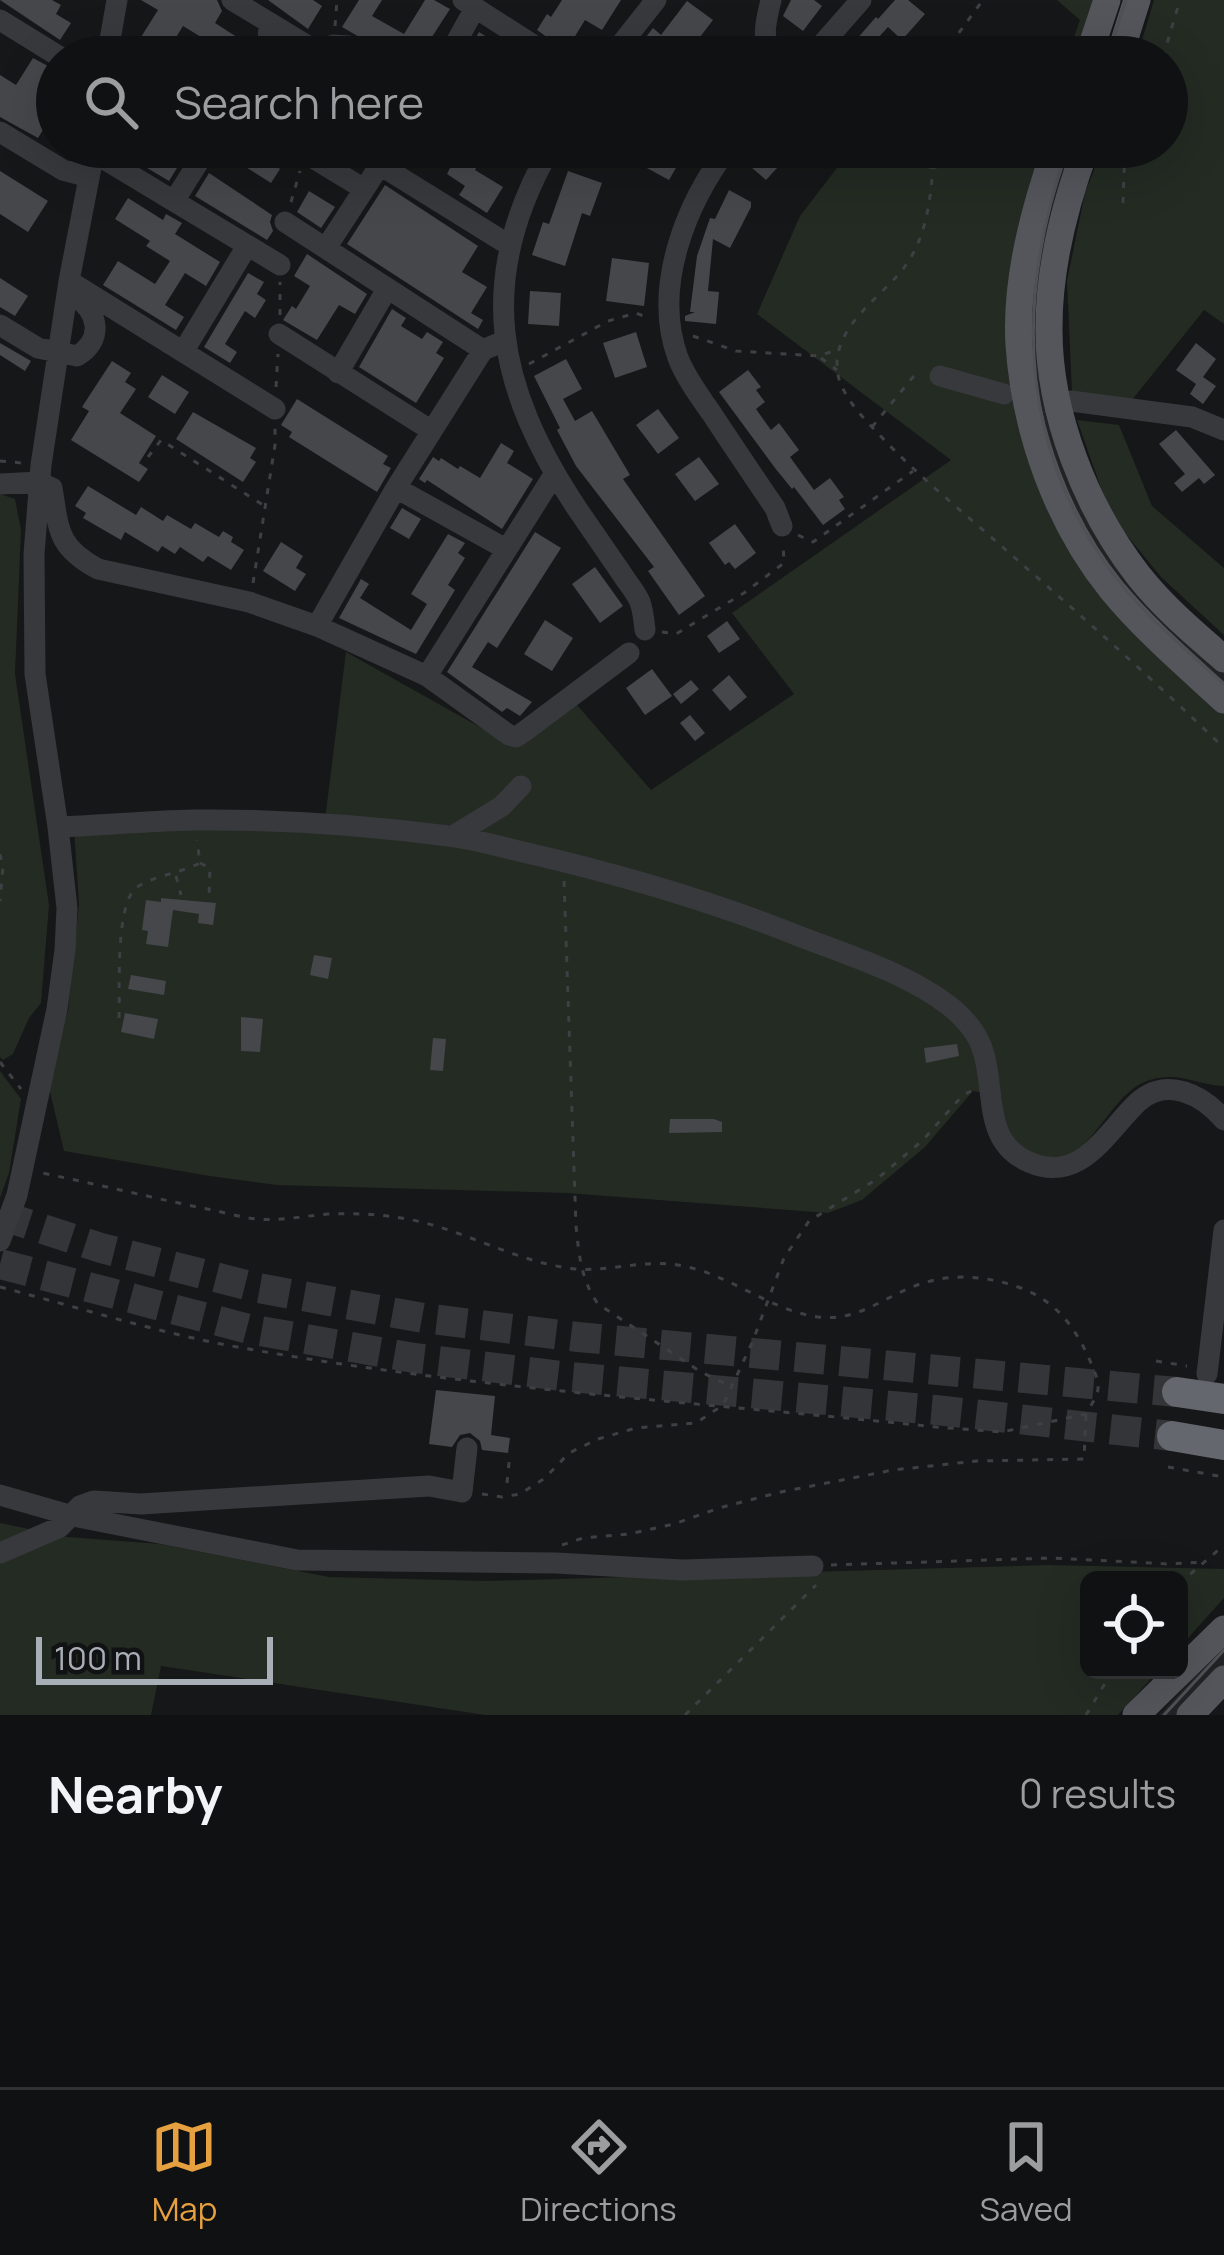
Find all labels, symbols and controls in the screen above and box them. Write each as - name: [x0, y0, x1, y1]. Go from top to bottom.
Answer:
- search box: [36, 36, 1188, 168]
- icon: search: [78, 69, 144, 135]
- text: Search here: [174, 71, 424, 133]
- map controls: [1080, 1571, 1188, 1679]
- button: locate: [1080, 1571, 1188, 1679]
- scale bar: [36, 1631, 273, 1684]
- text: 100 m: [54, 1635, 142, 1680]
- text: Nearby: [48, 1759, 223, 1828]
- text: 0 results: [1019, 1766, 1176, 1820]
- tab: Map: [151, 2114, 217, 2231]
- tab: Directions: [520, 2114, 677, 2231]
- tab: Saved: [980, 2114, 1073, 2231]

